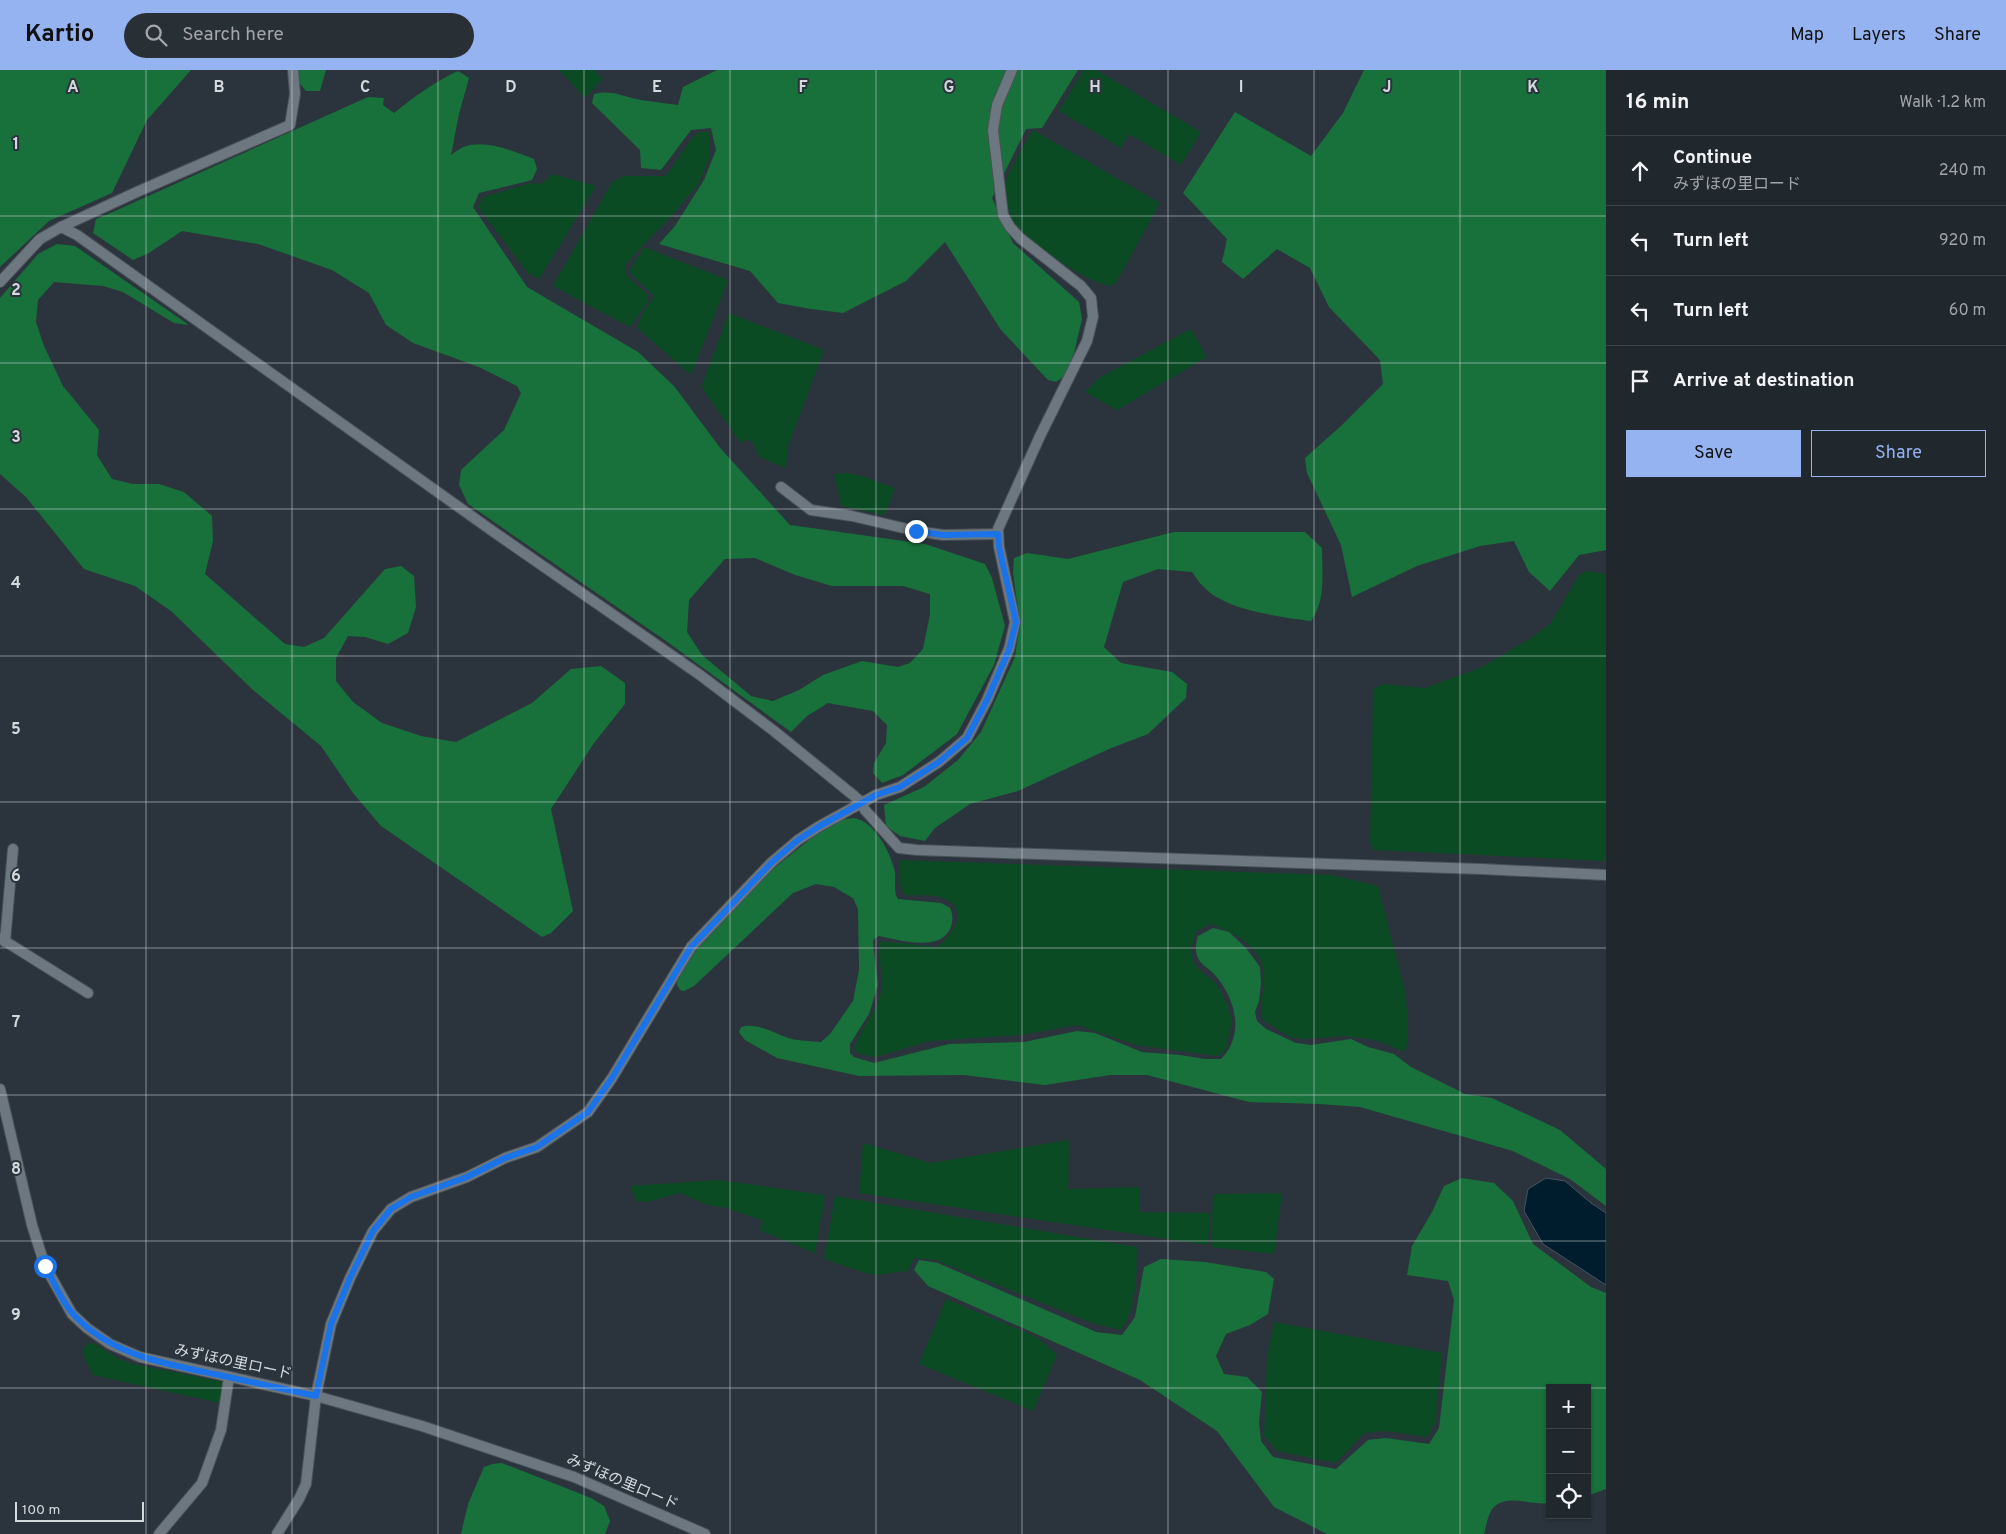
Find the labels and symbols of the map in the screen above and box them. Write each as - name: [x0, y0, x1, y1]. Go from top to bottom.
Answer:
- text: A: [67, 78, 79, 98]
- text: B: [213, 78, 225, 98]
- text: C: [360, 78, 370, 98]
- text: D: [505, 78, 517, 98]
- text: E: [652, 78, 662, 98]
- text: F: [798, 78, 808, 98]
- text: G: [944, 78, 954, 98]
- text: H: [1089, 78, 1101, 98]
- text: I: [1239, 78, 1243, 98]
- text: J: [1383, 78, 1391, 98]
- text: K: [1527, 78, 1539, 98]
- text: 1: [13, 135, 19, 155]
- text: 2: [11, 281, 21, 301]
- text: 3: [11, 428, 21, 448]
- route end: [905, 520, 928, 543]
- text: 4: [11, 574, 21, 594]
- text: 5: [11, 720, 21, 740]
- text: 6: [11, 867, 21, 887]
- text: 7: [12, 1013, 20, 1033]
- text: 8: [11, 1160, 21, 1180]
- route start: [34, 1255, 57, 1278]
- text: 9: [11, 1306, 21, 1326]
- street label: みずほの里ロード: [172, 1341, 294, 1385]
- street label: みずほの里ロード: [563, 1451, 681, 1515]
- scale bar: [15, 1499, 144, 1522]

